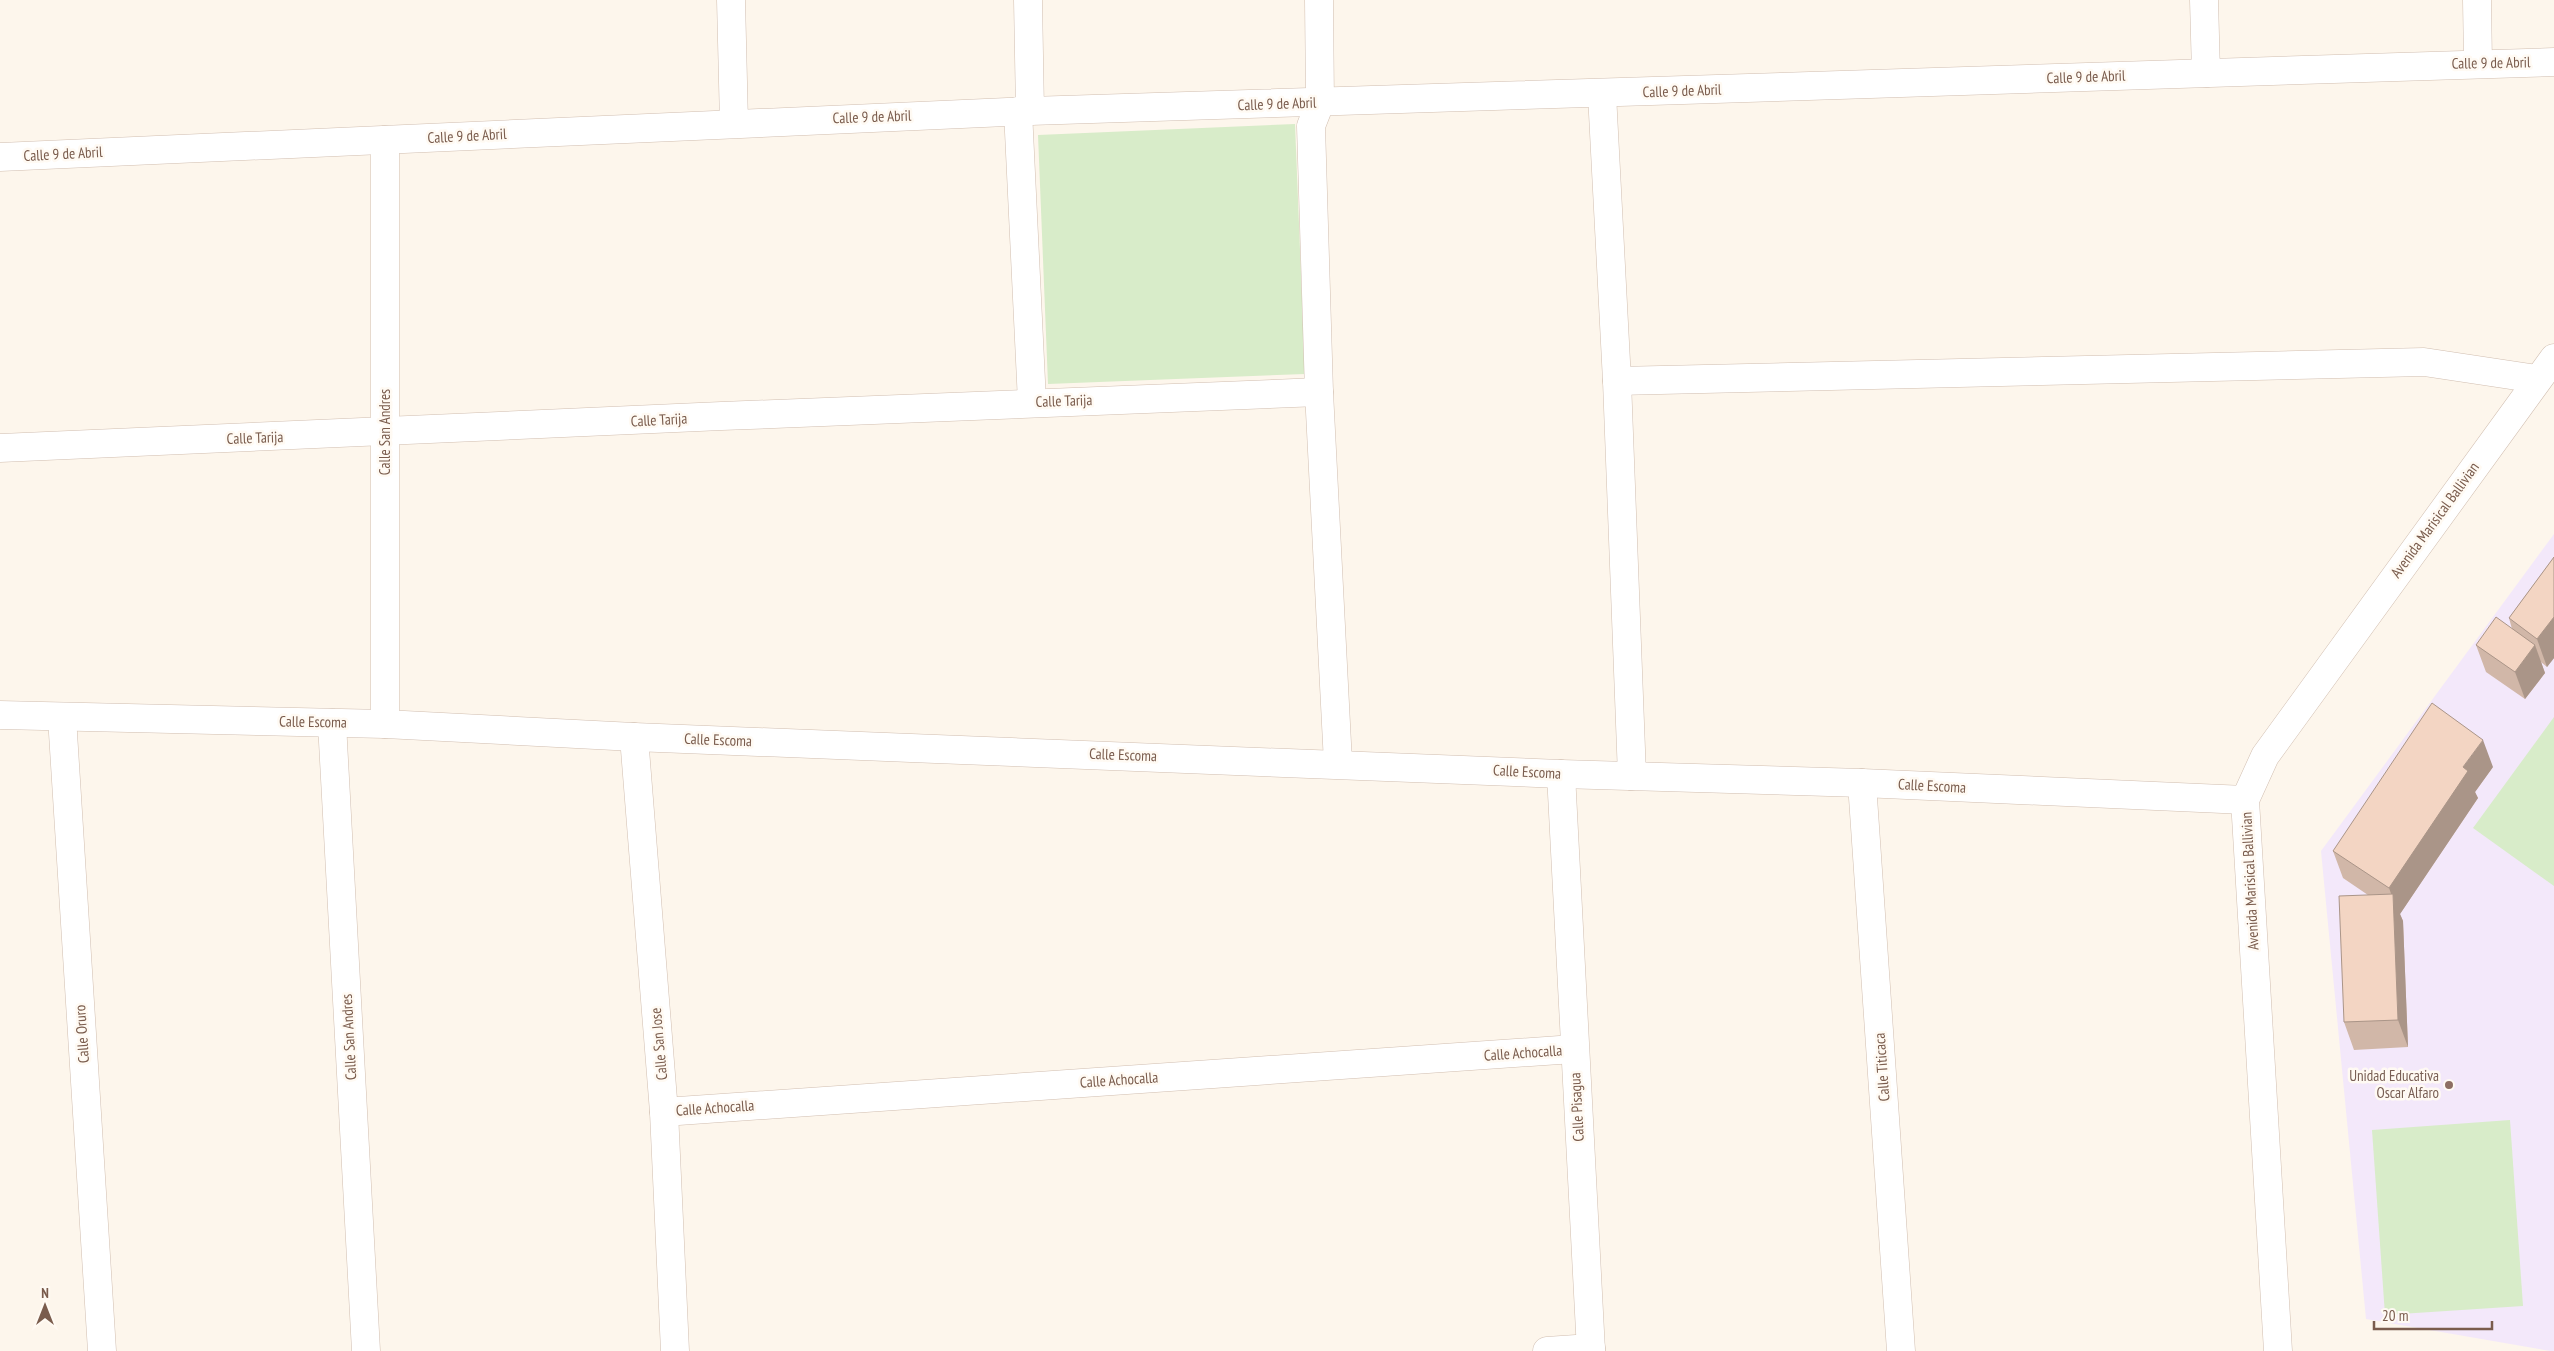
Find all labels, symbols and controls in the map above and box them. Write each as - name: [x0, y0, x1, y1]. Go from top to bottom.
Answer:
- street label: Calle 9 de Abril: [2451, 52, 2531, 73]
- street label: Calle 9 de Abril: [2046, 66, 2126, 87]
- street label: Calle 9 de Abril: [1642, 80, 1722, 101]
- street label: Calle 9 de Abril: [1237, 93, 1317, 114]
- street label: Calle 9 de Abril: [832, 106, 912, 127]
- street label: Calle 9 de Abril: [427, 124, 507, 147]
- street label: Calle 9 de Abril: [23, 142, 103, 165]
- street label: Calle San Andres: [375, 389, 394, 475]
- street label: Calle Tarija: [1035, 390, 1093, 411]
- street label: Calle Tarija: [630, 409, 688, 430]
- street label: Calle Tarija: [226, 427, 284, 448]
- street label: Avenida Marisical Ballivian: [2386, 458, 2483, 581]
- street label: Calle Escoma: [279, 711, 347, 732]
- street label: Calle Escoma: [684, 729, 752, 750]
- street label: Calle Escoma: [1089, 744, 1157, 765]
- street label: Calle Escoma: [1493, 760, 1561, 783]
- street label: Calle Escoma: [1898, 774, 1966, 797]
- street label: Avenida Marisical Ballivian: [2236, 811, 2263, 951]
- street label: Calle San Andres: [337, 993, 360, 1081]
- street label: Calle Oruro: [70, 1004, 93, 1064]
- street label: Calle San Jose: [646, 1007, 671, 1081]
- street label: Calle Titicaca: [1870, 1032, 1893, 1102]
- street label: Calle Achocalla: [1483, 1040, 1563, 1065]
- place label: Unidad Educativa Oscar Alfaro: [2349, 1066, 2439, 1102]
- street label: Calle Achocalla: [1079, 1067, 1159, 1092]
- street label: Calle Pisagua: [1565, 1072, 1588, 1142]
- marker: Unidad Educativa Oscar Alfaro: [2443, 1079, 2455, 1091]
- street label: Calle Achocalla: [675, 1095, 755, 1120]
- north arrow: [20, 1281, 70, 1331]
- text: N: [41, 1284, 49, 1302]
- scale bar: [2374, 1298, 2492, 1330]
- text: 20 m: [2382, 1306, 2408, 1325]

